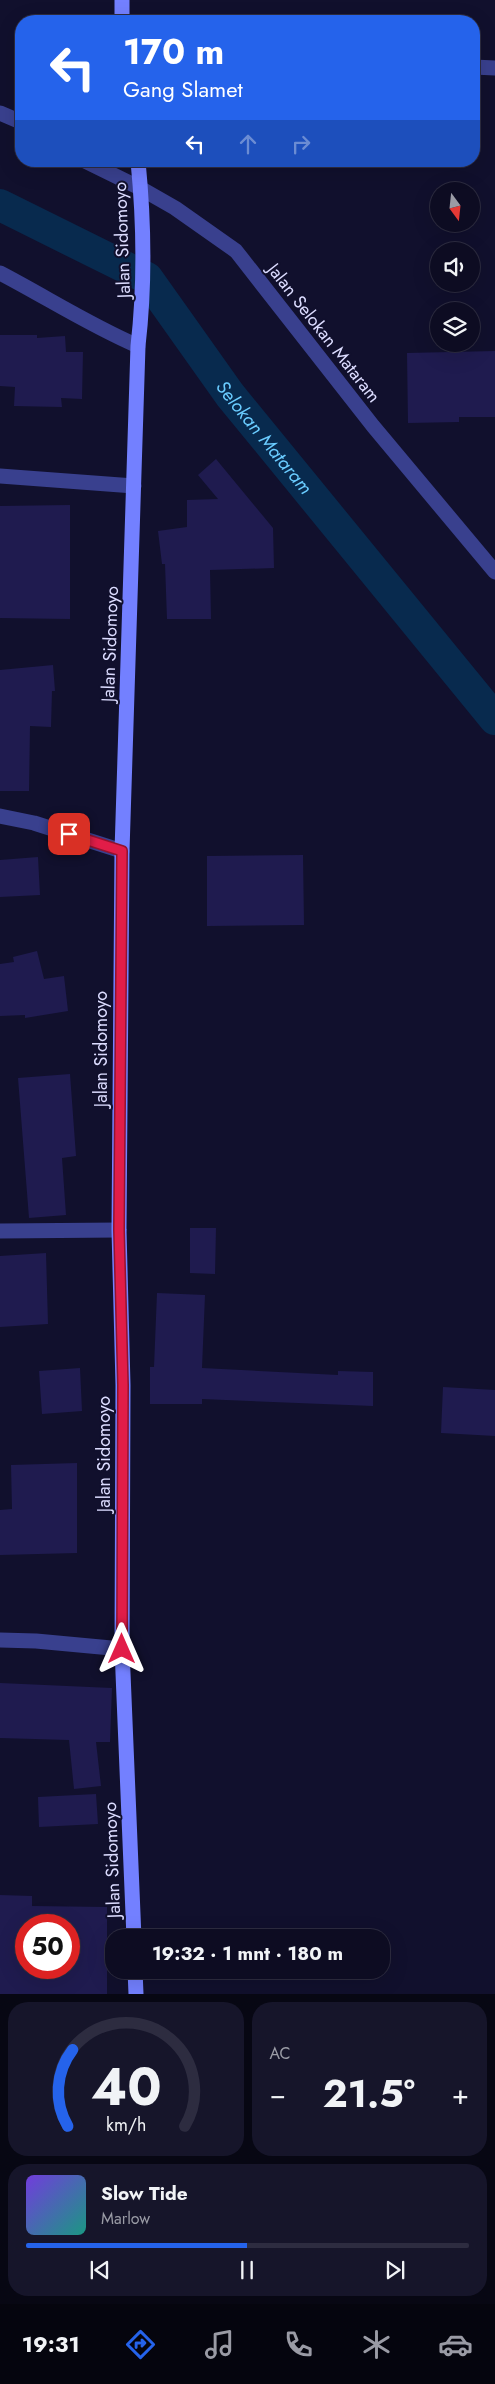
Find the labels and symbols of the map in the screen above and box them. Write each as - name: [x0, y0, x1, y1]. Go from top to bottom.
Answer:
- street label: Jalan Sidomoyo: [107, 181, 137, 301]
- north arrow: [430, 182, 480, 232]
- street label: Jalan Selokan Mataram: [260, 256, 387, 408]
- water label: Selokan Mataram: [210, 375, 319, 500]
- street label: Jalan Sidomoyo: [95, 585, 125, 705]
- pin: [48, 813, 90, 855]
- street label: Jalan Sidomoyo: [88, 991, 114, 1109]
- street label: Jalan Sidomoyo: [91, 1396, 117, 1514]
- position arrow: [95, 1622, 147, 1674]
- street label: Jalan Sidomoyo: [97, 1801, 127, 1921]
- speed limit sign: 50: [15, 1914, 80, 1979]

